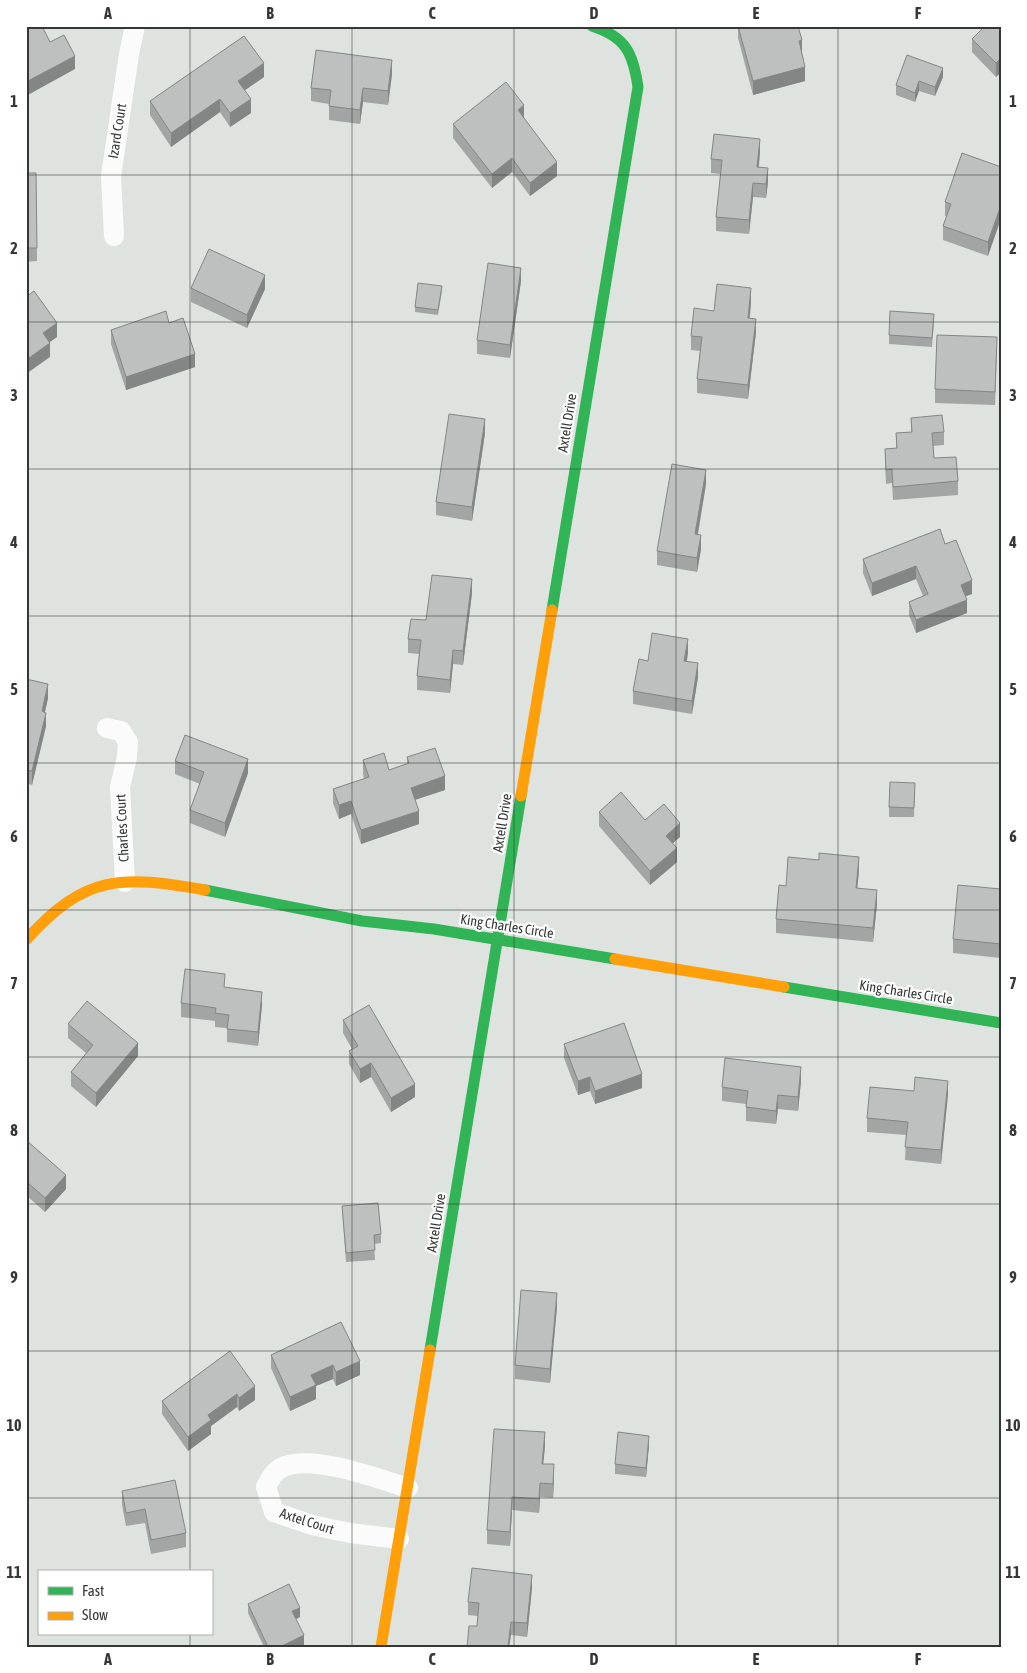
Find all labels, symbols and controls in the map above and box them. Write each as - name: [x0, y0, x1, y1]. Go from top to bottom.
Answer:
- text: A: [103, 4, 112, 22]
- text: B: [266, 4, 274, 22]
- text: C: [428, 4, 436, 22]
- text: D: [590, 4, 599, 22]
- text: E: [753, 4, 760, 22]
- text: F: [915, 4, 922, 22]
- text: 1: [10, 92, 18, 110]
- text: 1: [1009, 92, 1017, 110]
- street label: Izard Court: [105, 102, 129, 160]
- text: 2: [10, 239, 18, 257]
- text: 2: [1009, 239, 1017, 257]
- text: 3: [10, 386, 18, 404]
- text: 3: [1009, 386, 1017, 404]
- street label: Axtell Drive: [554, 392, 580, 454]
- text: 4: [9, 533, 18, 551]
- text: 4: [1008, 533, 1017, 551]
- text: 5: [10, 680, 18, 698]
- text: 5: [1009, 680, 1017, 698]
- street label: Axtell Drive: [489, 792, 515, 854]
- street label: Charles Court: [112, 794, 132, 862]
- text: 6: [10, 827, 18, 845]
- text: 6: [1009, 827, 1017, 845]
- street label: King Charles Circle: [459, 911, 555, 941]
- text: 7: [10, 974, 18, 992]
- text: 7: [1009, 974, 1017, 992]
- street label: King Charles Circle: [858, 977, 954, 1007]
- text: 8: [10, 1121, 18, 1139]
- text: 8: [1009, 1121, 1017, 1139]
- street label: Axtell Drive: [423, 1192, 449, 1254]
- text: 9: [10, 1268, 18, 1286]
- text: 9: [1009, 1268, 1017, 1286]
- text: 10: [6, 1416, 22, 1434]
- text: 10: [1005, 1416, 1021, 1434]
- street label: Axtel Court: [278, 1505, 336, 1537]
- text: 11: [6, 1563, 22, 1581]
- text: 11: [1005, 1563, 1021, 1581]
- legend: [38, 1570, 212, 1636]
- text: Fast: [82, 1582, 104, 1599]
- text: Slow: [82, 1606, 108, 1623]
- text: A: [103, 1650, 112, 1668]
- text: B: [266, 1650, 274, 1668]
- text: C: [428, 1650, 436, 1668]
- text: D: [590, 1650, 599, 1668]
- text: E: [753, 1650, 760, 1668]
- text: F: [915, 1650, 922, 1668]

